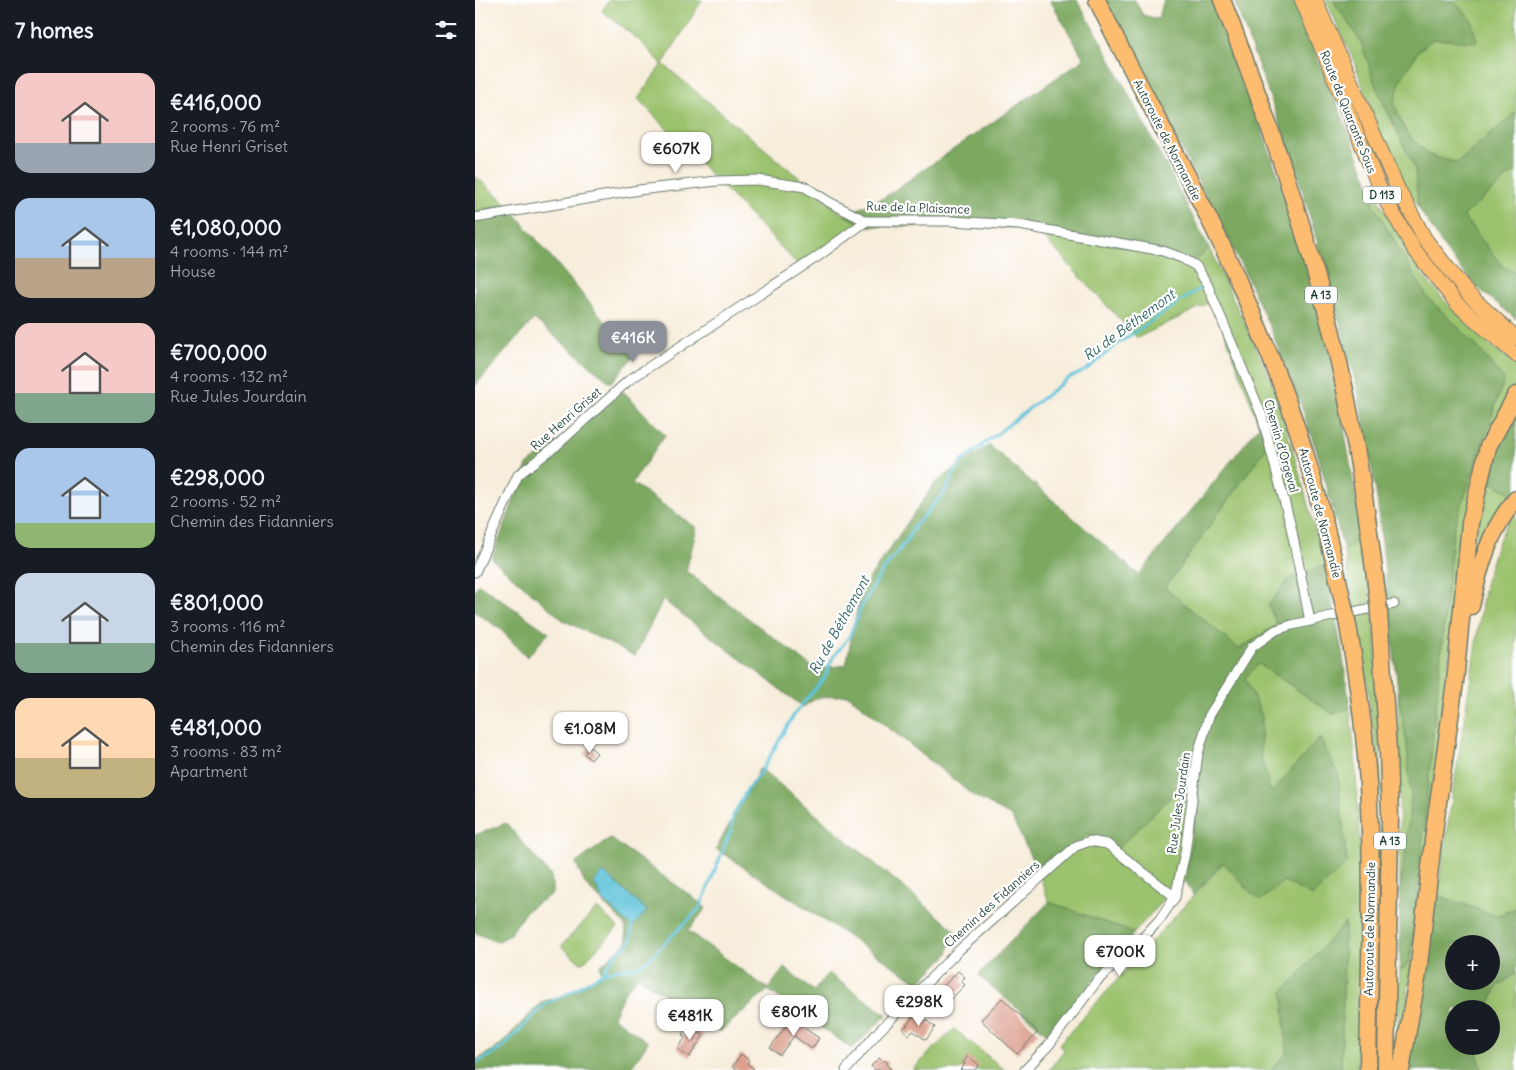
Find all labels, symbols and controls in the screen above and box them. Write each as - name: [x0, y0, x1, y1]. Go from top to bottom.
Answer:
- icon: filters: [432, 16, 460, 44]
- text: 7 homes: [15, 17, 94, 44]
- street label: Route de Quarante Sous: [1317, 48, 1380, 175]
- street label: Autoroute de Normandie: [1130, 77, 1205, 203]
- text: €416,000: [170, 89, 262, 116]
- icon: home: [55, 93, 115, 153]
- text: 2 rooms · 76 m²: [170, 116, 280, 136]
- pin: €607K: [641, 132, 711, 174]
- text: Rue Henri Griset: [170, 136, 288, 156]
- text: €607K: [652, 138, 700, 158]
- road number: D 113: [1363, 186, 1401, 204]
- street label: Rue de la Plaisance: [866, 198, 970, 217]
- text: €1,080,000: [170, 214, 282, 241]
- icon: home: [55, 218, 115, 278]
- text: 4 rooms · 144 m²: [170, 241, 289, 261]
- text: House: [170, 261, 216, 281]
- water label: Ru de Béthemont: [1080, 284, 1180, 364]
- road number: A 13: [1305, 286, 1337, 304]
- pin: €416K: [598, 320, 668, 363]
- text: €416K: [611, 327, 655, 347]
- text: €700,000: [170, 339, 267, 366]
- icon: home: [55, 343, 115, 403]
- text: 4 rooms · 132 m²: [170, 366, 288, 386]
- street label: Rue Henri Griset: [527, 384, 604, 453]
- text: Rue Jules Jourdain: [170, 386, 307, 406]
- street label: Chemin d'Orgeval: [1261, 398, 1302, 494]
- street label: Autoroute de Normandie: [1296, 446, 1345, 580]
- text: €298,000: [170, 464, 265, 491]
- icon: home: [55, 468, 115, 528]
- text: 2 rooms · 52 m²: [170, 491, 281, 511]
- text: Chemin des Fidanniers: [170, 511, 334, 531]
- water label: Ru de Béthemont: [805, 571, 874, 677]
- text: €801,000: [170, 589, 264, 616]
- icon: home: [55, 593, 115, 653]
- text: 3 rooms · 116 m²: [170, 616, 286, 636]
- text: Chemin des Fidanniers: [170, 636, 334, 656]
- pin: €1.08M: [549, 712, 631, 754]
- text: €481,000: [170, 714, 262, 741]
- icon: home: [55, 718, 115, 778]
- text: €1.08M: [564, 718, 616, 738]
- text: 3 rooms · 83 m²: [170, 741, 282, 761]
- street label: Rue Jules Jourdain: [1164, 751, 1193, 855]
- text: Apartment: [170, 761, 248, 781]
- road number: A 13: [1374, 832, 1406, 849]
- street label: Chemin des Fidanniers: [941, 857, 1042, 950]
- street label: Autoroute de Normandie: [1361, 862, 1378, 996]
- pin: €700K: [1085, 934, 1155, 977]
- map controls: [1445, 935, 1500, 1055]
- button: +: [1445, 935, 1500, 990]
- text: €700K: [1095, 941, 1145, 961]
- pin: €298K: [884, 984, 954, 1027]
- text: €298K: [895, 991, 943, 1011]
- pin: €801K: [759, 994, 829, 1037]
- pin: €481K: [655, 998, 725, 1041]
- button: −: [1445, 1000, 1500, 1055]
- text: €801K: [771, 1001, 817, 1021]
- text: €481K: [668, 1005, 712, 1025]

